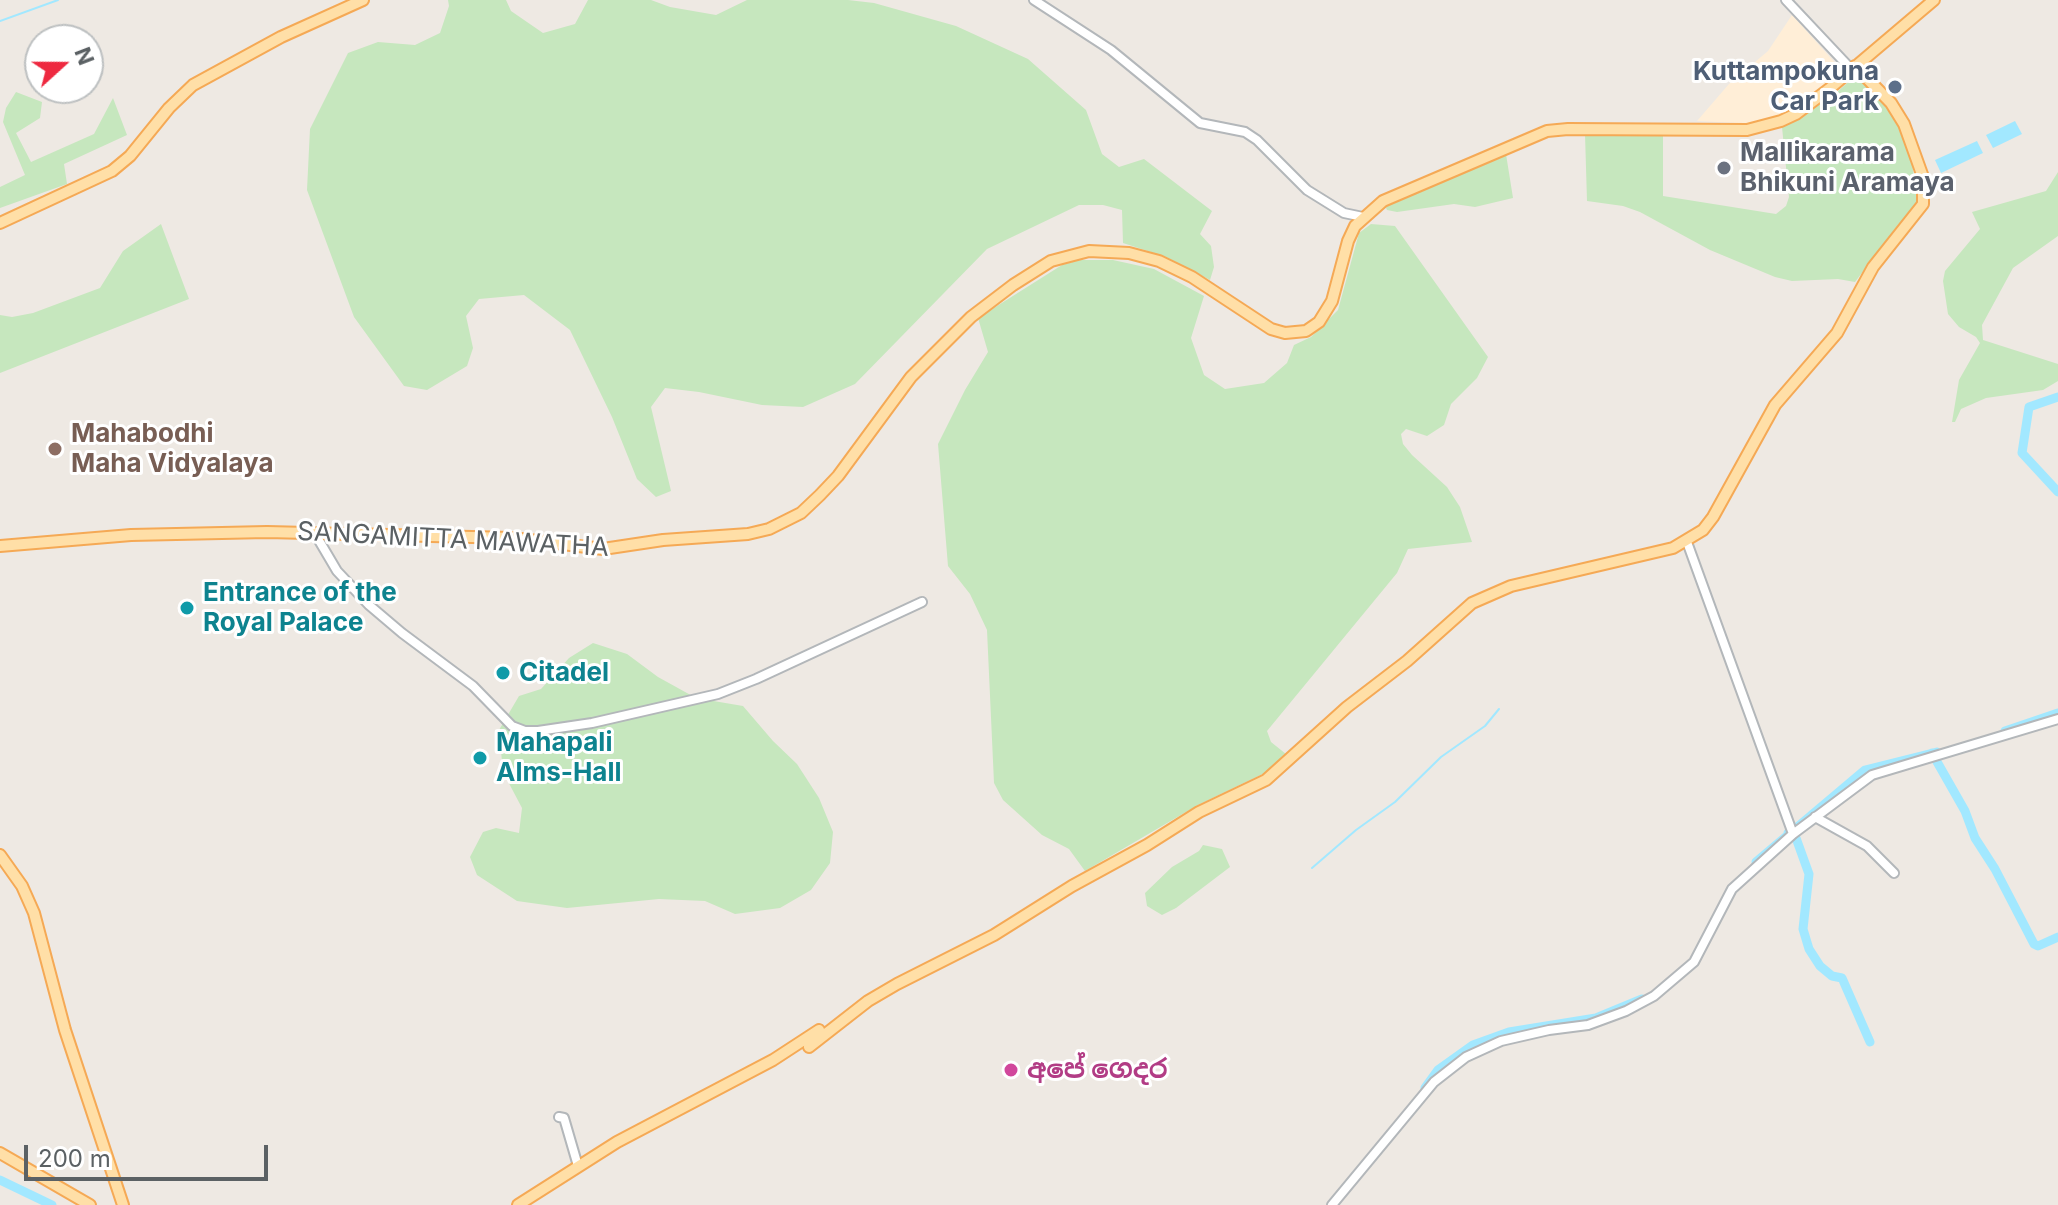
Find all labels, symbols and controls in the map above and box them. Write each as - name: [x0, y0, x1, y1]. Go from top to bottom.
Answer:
- north arrow: [24, 24, 104, 104]
- text: N: [69, 44, 100, 69]
- place label: Kuttampokuna Car Park: [1693, 56, 1879, 118]
- marker: Kuttampokuna Car Park: [1886, 78, 1904, 96]
- place label: Mallikarama Bhikuni Aramaya: [1740, 137, 1955, 198]
- marker: Mallikarama Bhikuni Aramaya: [1715, 159, 1733, 177]
- place label: Mahabodhi Maha Vidyalaya: [71, 418, 274, 480]
- marker: Mahabodhi Maha Vidyalaya: [46, 440, 64, 458]
- street label: SANGAMITTA MAWATHA: [296, 516, 610, 564]
- place label: Entrance of the Royal Palace: [203, 577, 397, 638]
- marker: Entrance of the Royal Palace: [178, 599, 196, 617]
- place label: Citadel: [519, 657, 609, 689]
- marker: Citadel: [494, 664, 512, 682]
- place label: Mahapali Alms-Hall: [496, 727, 622, 788]
- marker: Mahapali Alms-Hall: [471, 749, 489, 767]
- place label: අපේ ගෙදර: [1027, 1054, 1168, 1086]
- marker: අපේ ගෙදර: [1002, 1061, 1020, 1079]
- scale bar: [28, 1129, 272, 1179]
- text: 200 m: [38, 1144, 111, 1173]

